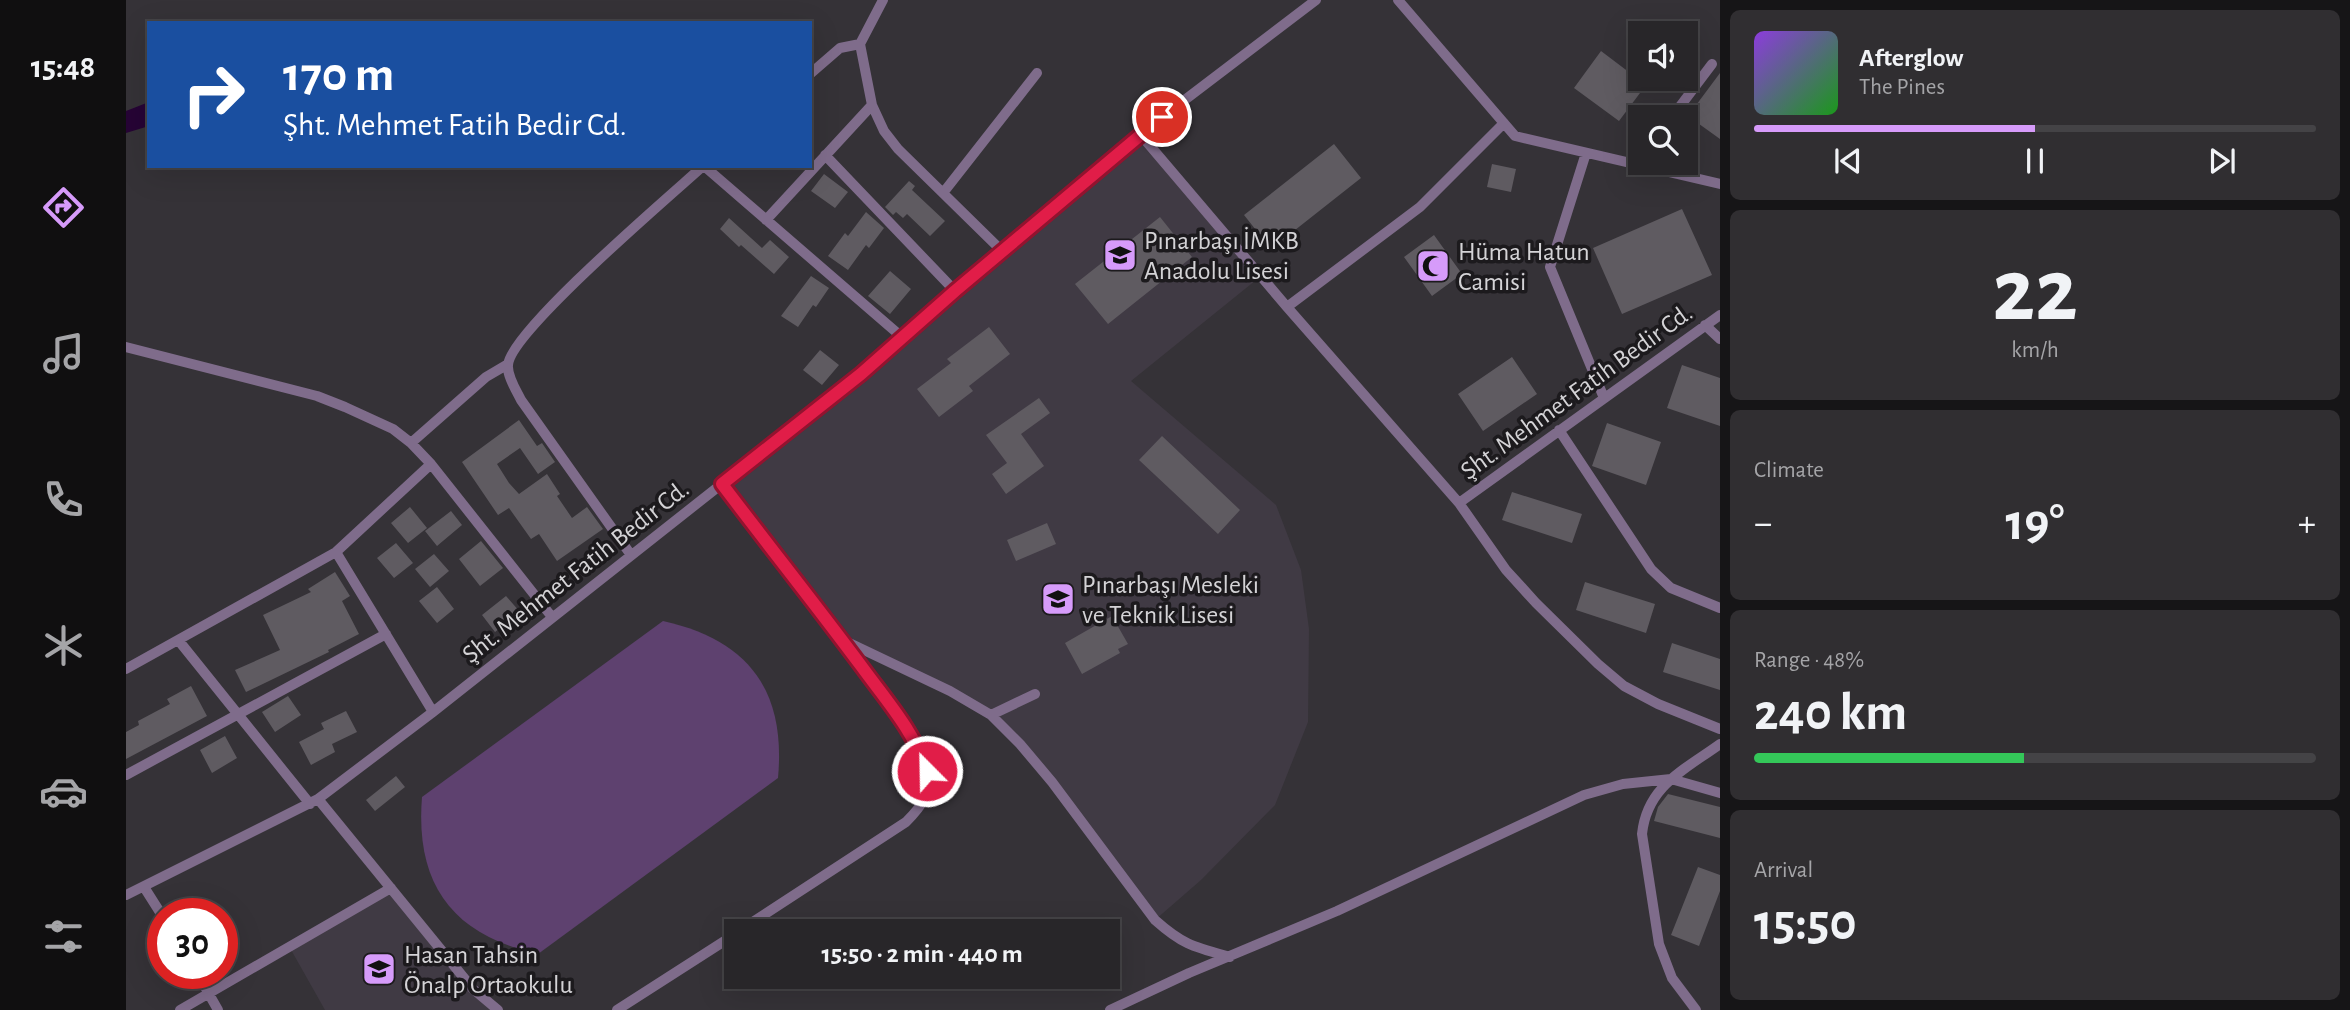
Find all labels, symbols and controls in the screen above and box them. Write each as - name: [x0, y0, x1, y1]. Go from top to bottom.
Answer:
- map controls: [1628, 21, 1698, 175]
- button: sound: [1628, 21, 1698, 91]
- text: Afterglow: [1859, 45, 1963, 71]
- icon: right: [168, 49, 259, 140]
- text: 15:48: [31, 51, 95, 83]
- text: 170 m: [283, 51, 394, 100]
- text: The Pines: [1859, 76, 1945, 99]
- pin: [1132, 87, 1192, 147]
- icon: arrive: [1143, 98, 1181, 136]
- button: search: [1628, 105, 1698, 175]
- text: Şht. Mehmet Fatih Bedir Cd.: [283, 109, 627, 141]
- icon: previous: [1829, 142, 1867, 180]
- icon: pause: [2016, 142, 2054, 180]
- icon: next: [2203, 142, 2241, 180]
- icon: directions: [39, 183, 88, 232]
- place label: Pınarbaşı İMKB Anadolu Lisesi: [1144, 227, 1299, 284]
- school or university icon: Pınarbaşı İMKB Anadolu Lisesi: [1101, 236, 1139, 274]
- place label: Hüma Hatun Camisi: [1458, 239, 1590, 295]
- text: 22: [1992, 246, 2078, 337]
- mosque icon: Hüma Hatun Camisi: [1414, 247, 1452, 285]
- street label: Şht. Mehmet Fatih Bedir Cd.: [1456, 299, 1697, 484]
- icon: music: [39, 329, 88, 378]
- text: km/h: [2011, 339, 2059, 362]
- text: Climate: [1754, 459, 1824, 482]
- icon: phone: [39, 475, 88, 524]
- street label: Şht. Mehmet Fatih Bedir Cd.: [458, 476, 694, 668]
- text: 19°: [2005, 497, 2065, 549]
- text: −: [1754, 505, 1772, 543]
- text: +: [2298, 505, 2316, 543]
- place label: Pınarbaşı Mesleki ve Teknik Lisesi: [1082, 572, 1259, 628]
- school or university icon: Pınarbaşı Mesleki ve Teknik Lisesi: [1039, 580, 1077, 618]
- icon: climate: [39, 621, 88, 670]
- text: Range · 48%: [1754, 649, 1864, 672]
- text: 240 km: [1754, 687, 1907, 739]
- position arrow: [890, 734, 964, 808]
- icon: car: [39, 767, 88, 816]
- text: Arrival: [1754, 859, 1813, 882]
- text: 15:50: [1754, 897, 1857, 949]
- speed limit sign: 30: [147, 898, 238, 989]
- icon: filters: [39, 912, 88, 961]
- text: 15:50 · 2 min · 440 m: [821, 941, 1023, 967]
- place label: Hasan Tahsin Önalp Ortaokulu: [404, 942, 573, 998]
- school or university icon: Hasan Tahsin Önalp Ortaokulu: [360, 950, 398, 988]

